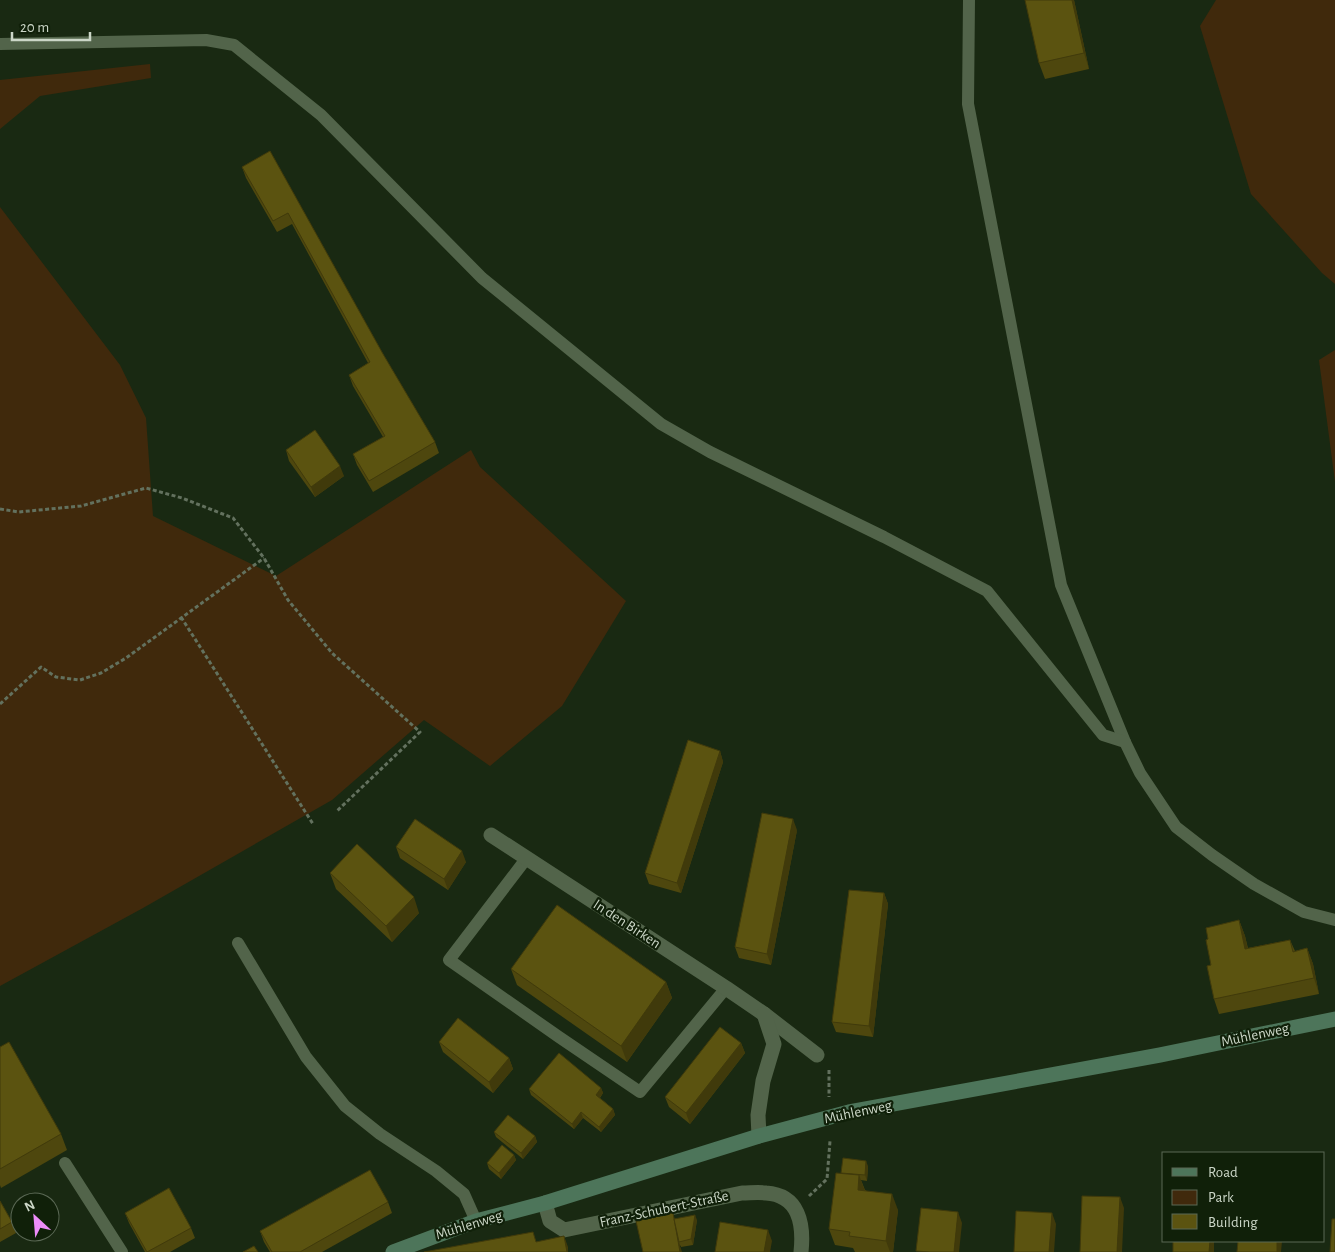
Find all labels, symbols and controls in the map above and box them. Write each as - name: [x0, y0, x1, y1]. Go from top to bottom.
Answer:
- scale bar: [12, 10, 90, 42]
- text: 20 m: [20, 20, 49, 35]
- street label: In den Birken: [591, 897, 663, 951]
- street label: Mühlenweg: [1220, 1020, 1291, 1050]
- street label: Mühlenweg: [823, 1097, 894, 1127]
- legend: [1162, 1152, 1325, 1242]
- text: Road: [1208, 1165, 1238, 1180]
- street label: Franz-Schubert-Straße: [598, 1188, 730, 1230]
- text: Park: [1208, 1190, 1234, 1205]
- north arrow: [10, 1192, 60, 1242]
- text: N: [22, 1198, 37, 1215]
- street label: Mühlenweg: [434, 1208, 505, 1242]
- text: Building: [1208, 1215, 1258, 1230]

